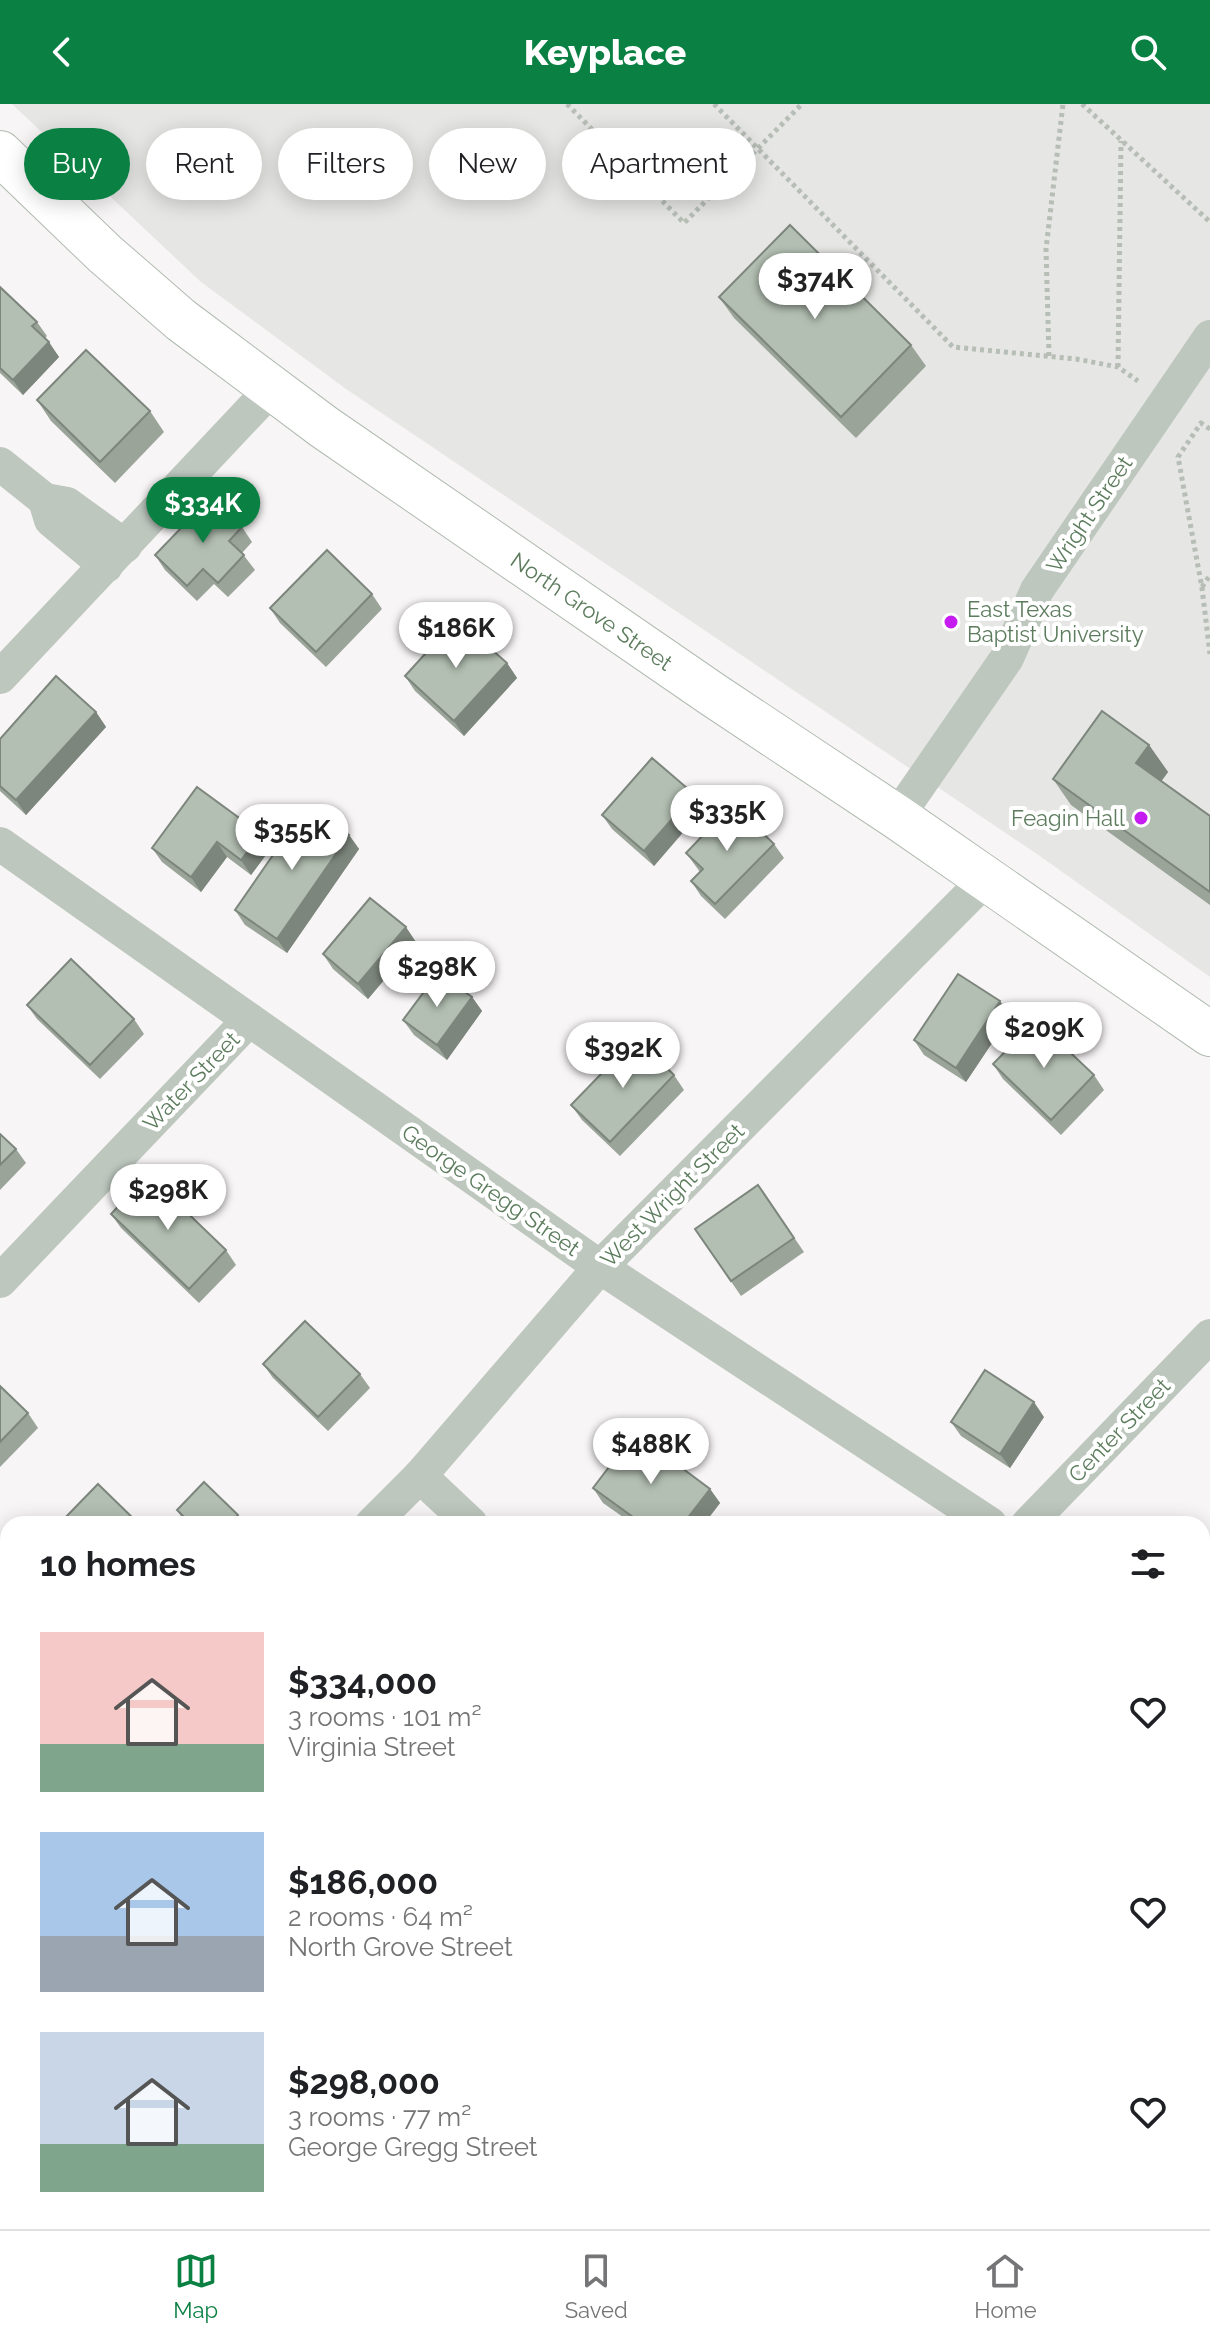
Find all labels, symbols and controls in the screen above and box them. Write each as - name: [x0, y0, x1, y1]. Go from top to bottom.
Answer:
- icon: back: [40, 30, 84, 74]
- icon: search: [1126, 30, 1170, 74]
- text: Keyplace: [524, 31, 686, 73]
- chip: Buy: [24, 128, 130, 200]
- chip: Rent: [146, 128, 262, 200]
- chip: Filters: [278, 128, 413, 200]
- chip: New: [429, 128, 546, 200]
- chip: Apartment: [562, 128, 756, 200]
- pin: $374K: [759, 253, 871, 321]
- text: $374K: [777, 264, 853, 294]
- street label: Wright Street: [1040, 450, 1138, 577]
- pin: $334K: [147, 477, 259, 545]
- text: $334K: [164, 488, 242, 518]
- street label: North Grove Street: [506, 547, 678, 676]
- place label: East Texas Baptist University: [967, 596, 1144, 647]
- pin: $186K: [400, 602, 512, 670]
- text: $186K: [417, 613, 495, 643]
- marker: East Texas Baptist University: [942, 613, 960, 631]
- pin: $335K: [671, 785, 783, 853]
- text: $335K: [688, 796, 766, 826]
- pin: $355K: [236, 804, 348, 872]
- place label: Feagin Hall: [1011, 805, 1125, 831]
- marker: Feagin Hall: [1132, 809, 1150, 827]
- text: $355K: [253, 815, 331, 845]
- pin: $298K: [381, 941, 493, 1009]
- text: $298K: [397, 952, 477, 982]
- pin: $209K: [988, 1002, 1100, 1070]
- text: $209K: [1004, 1013, 1084, 1043]
- pin: $392K: [567, 1022, 679, 1090]
- street label: Water Street: [137, 1026, 245, 1136]
- text: $392K: [584, 1033, 662, 1063]
- street label: West Wright Street: [595, 1117, 750, 1272]
- street label: George Gregg Street: [397, 1119, 585, 1262]
- pin: $298K: [112, 1164, 224, 1232]
- text: $298K: [128, 1175, 208, 1205]
- street label: Center Street: [1063, 1372, 1176, 1487]
- pin: $488K: [595, 1418, 707, 1486]
- text: $488K: [611, 1429, 691, 1459]
- icon: filters: [1126, 1542, 1170, 1586]
- text: 10 homes: [40, 1544, 196, 1584]
- text: $334,000: [288, 1662, 437, 1702]
- icon: home: [104, 1664, 200, 1760]
- icon: heart: [1126, 1690, 1170, 1734]
- text: 3 rooms · 101 m²: [288, 1702, 482, 1732]
- text: Virginia Street: [288, 1732, 456, 1762]
- text: $186,000: [288, 1862, 438, 1902]
- icon: home: [104, 1864, 200, 1960]
- icon: heart: [1126, 1890, 1170, 1934]
- text: 2 rooms · 64 m²: [288, 1902, 473, 1932]
- text: North Grove Street: [288, 1932, 513, 1962]
- text: $298,000: [288, 2062, 440, 2102]
- icon: home: [104, 2064, 200, 2160]
- icon: heart: [1126, 2090, 1170, 2134]
- text: 3 rooms · 77 m²: [288, 2102, 471, 2132]
- text: George Gregg Street: [288, 2132, 538, 2162]
- tab: Map: [173, 2249, 218, 2323]
- tab: Saved: [565, 2249, 628, 2323]
- tab: Home: [974, 2249, 1037, 2323]

